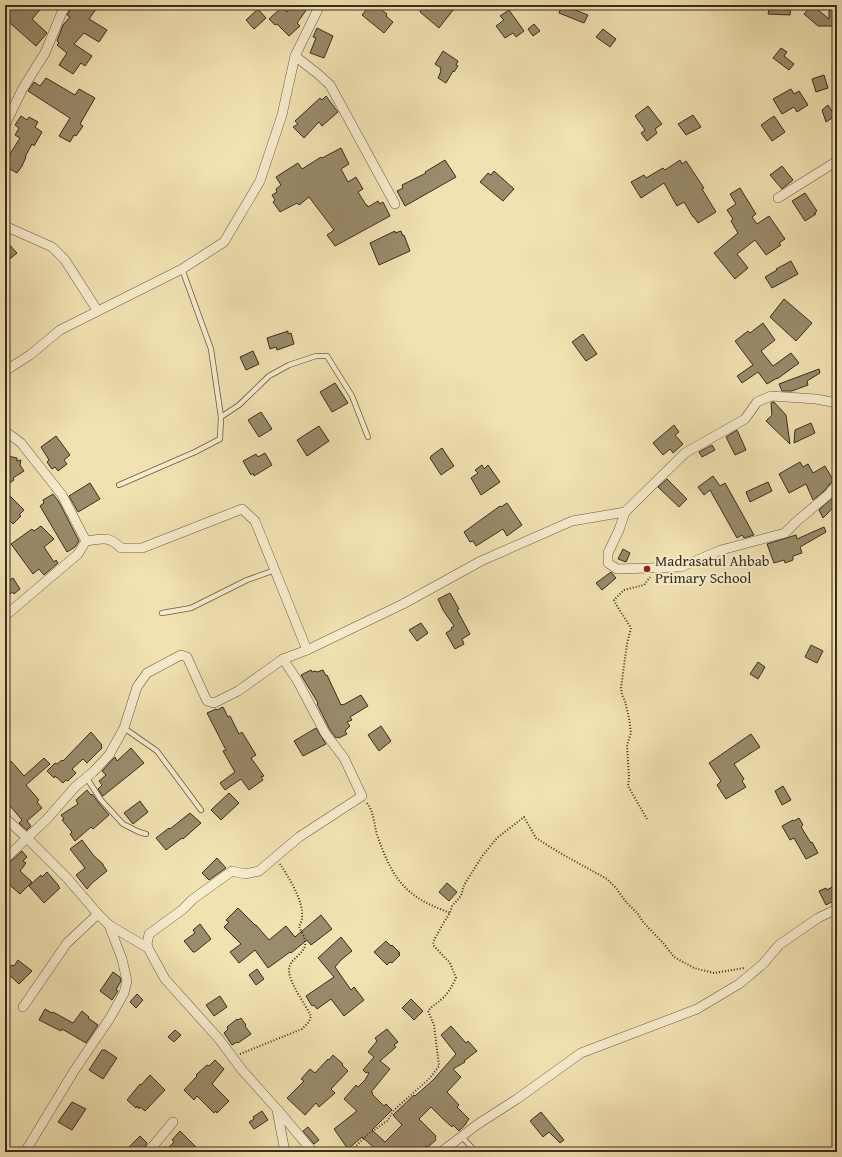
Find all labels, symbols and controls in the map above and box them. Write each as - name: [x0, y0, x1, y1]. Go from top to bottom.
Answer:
- place label: Madrasatul Ahbab Primary School: [655, 550, 770, 588]
- marker: Madrasatul Ahbab Primary School: [642, 564, 652, 574]

